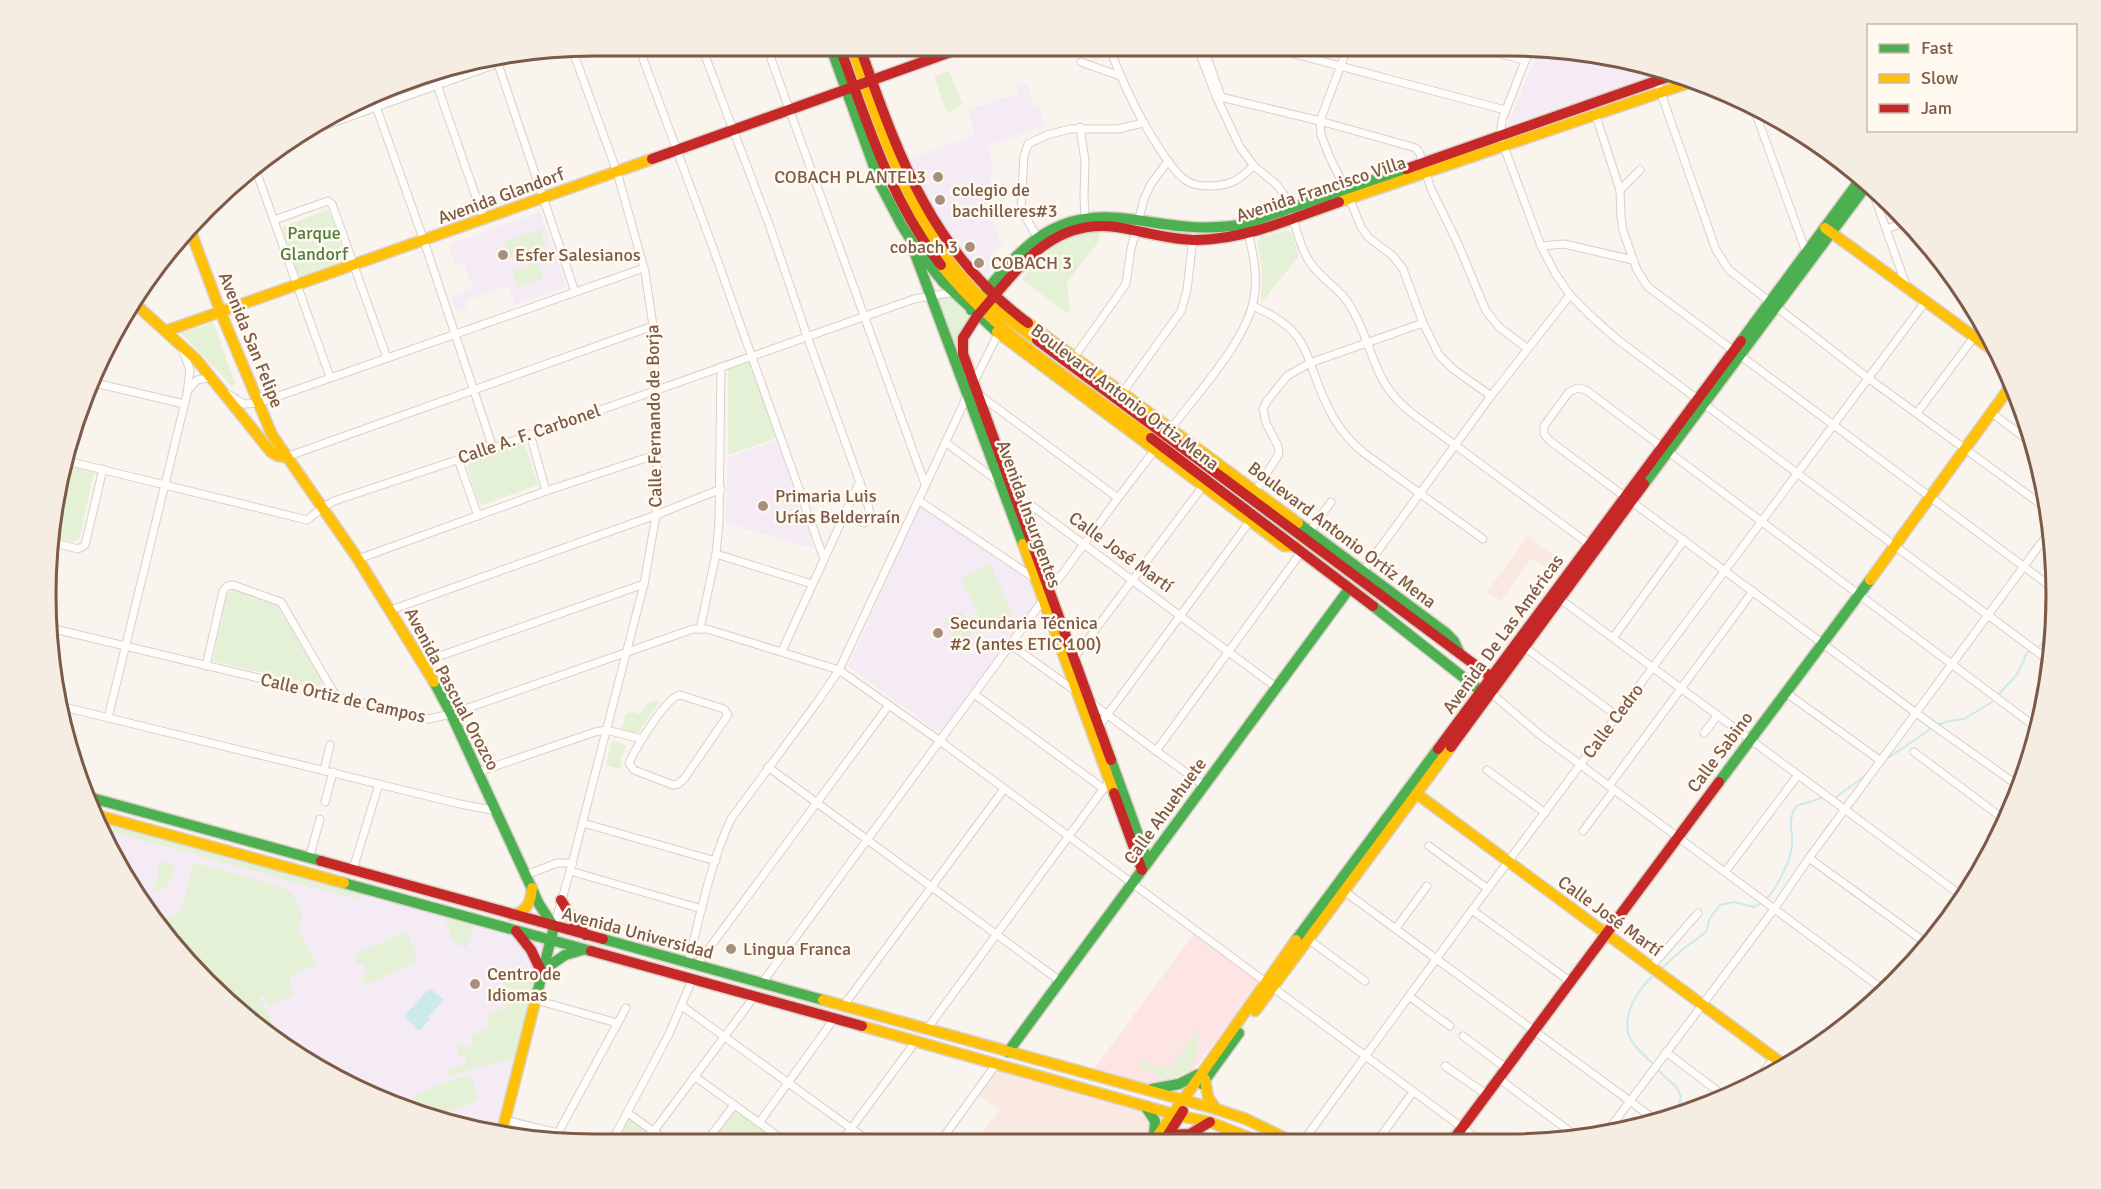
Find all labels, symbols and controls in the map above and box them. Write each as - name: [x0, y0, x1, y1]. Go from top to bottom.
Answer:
- legend: [1867, 24, 2077, 132]
- text: Fast: [1921, 37, 1953, 59]
- text: Slow: [1921, 67, 1958, 89]
- text: Jam: [1921, 97, 1952, 119]
- street label: Avenida Francisco Villa: [1233, 151, 1409, 227]
- street label: Avenida Glandorf: [435, 163, 568, 229]
- place label: COBACH PLANTEL3: [774, 166, 926, 188]
- marker: COBACH PLANTEL3: [931, 170, 945, 184]
- place label: colegio de bachilleres#3: [952, 179, 1057, 222]
- marker: colegio de bachilleres#3: [933, 193, 947, 207]
- park label: Parque Glandorf: [280, 222, 349, 265]
- place label: cobach 3: [890, 236, 958, 258]
- marker: cobach 3: [963, 240, 977, 254]
- place label: Esfer Salesianos: [515, 244, 641, 266]
- marker: Esfer Salesianos: [496, 248, 510, 262]
- place label: COBACH 3: [991, 252, 1072, 274]
- marker: COBACH 3: [972, 256, 986, 270]
- street label: Avenida San Felipe: [214, 269, 288, 411]
- street label: Boulevard Antonio Ortiz Mena: [1026, 319, 1224, 475]
- street label: Calle Fernando de Borja: [641, 324, 667, 508]
- street label: Calle A. F. Carbonel: [455, 399, 603, 469]
- street label: Avenida Insurgentes: [992, 437, 1066, 591]
- street label: Boulevard Antonio Ortíz Mena: [1243, 457, 1441, 613]
- place label: Primaria Luis Urías Belderraín: [775, 485, 900, 528]
- marker: Primaria Luis Urías Belderraín: [756, 499, 770, 513]
- street label: Calle José Martí: [1065, 507, 1177, 597]
- street label: Avenida De Las Américas: [1438, 550, 1568, 718]
- street label: Avenida Pascual Orozco: [400, 604, 504, 774]
- place label: Secundaria Técnica #2 (antes ETIC 100): [950, 612, 1101, 655]
- marker: Secundaria Técnica #2 (antes ETIC 100): [931, 626, 945, 640]
- street label: Calle Ortiz de Campos: [258, 668, 428, 728]
- street label: Calle Cedro: [1578, 679, 1648, 763]
- street label: Calle Sabino: [1682, 707, 1758, 797]
- street label: Calle Ahuehuete: [1119, 753, 1211, 869]
- street label: Calle José Martí: [1554, 871, 1666, 961]
- street label: Avenida Universidad: [560, 902, 716, 964]
- place label: Lingua Franca: [743, 938, 851, 960]
- marker: Lingua Franca: [724, 942, 738, 956]
- place label: Centro de Idiomas: [487, 963, 561, 1006]
- marker: Centro de Idiomas: [468, 977, 482, 991]

